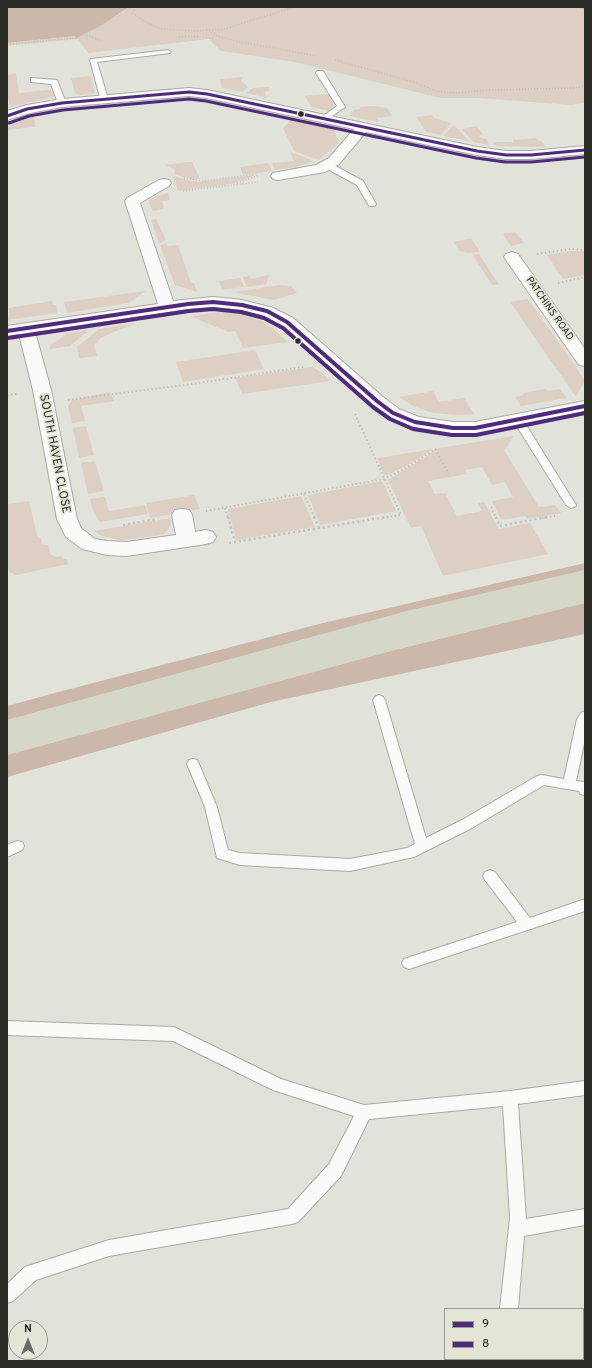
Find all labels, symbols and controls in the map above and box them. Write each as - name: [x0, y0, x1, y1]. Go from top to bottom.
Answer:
- unlabelled marker: [296, 109, 306, 119]
- street label: PATCHINS ROAD: [523, 275, 575, 343]
- unlabelled marker: [293, 336, 303, 346]
- street label: SOUTH HAVEN CLOSE: [35, 393, 73, 515]
- legend: [444, 1308, 584, 1360]
- text: 9: [482, 1316, 489, 1332]
- north arrow: [8, 1320, 48, 1360]
- text: N: [24, 1322, 32, 1336]
- text: 8: [482, 1336, 489, 1352]

